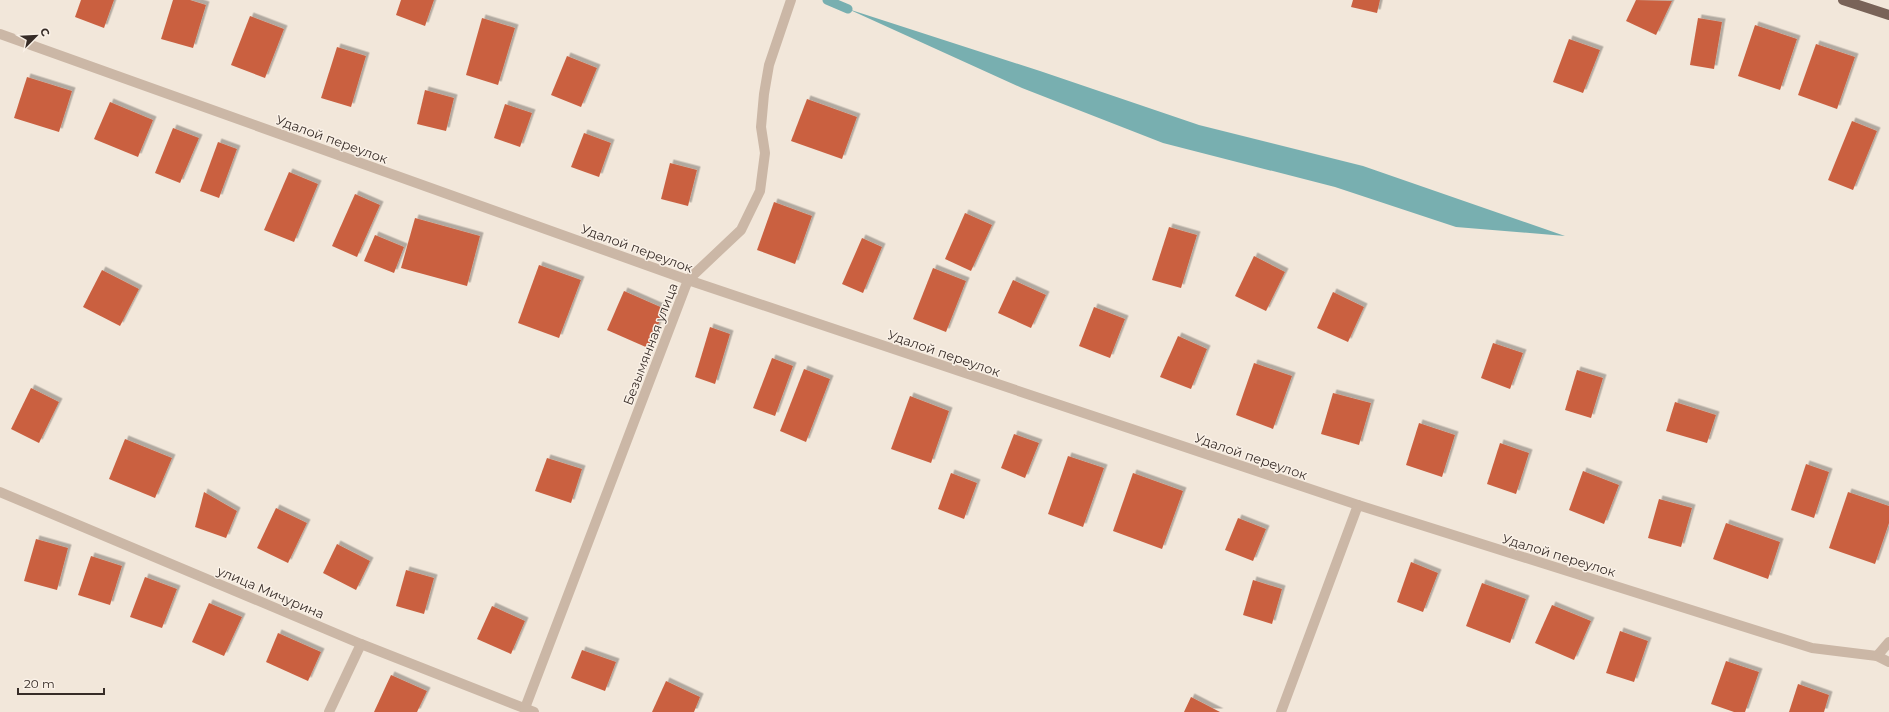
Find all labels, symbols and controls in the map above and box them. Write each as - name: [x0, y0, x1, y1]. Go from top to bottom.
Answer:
- north arrow: [16, 16, 56, 56]
- text: С: [37, 25, 53, 38]
- street label: Удалой переулок: [274, 111, 391, 167]
- street label: Удалой переулок: [579, 220, 696, 276]
- street label: Безымянная улица: [619, 281, 681, 407]
- street label: Удалой переулок: [886, 326, 1003, 380]
- street label: Удалой переулок: [1193, 429, 1310, 483]
- street label: Удалой переулок: [1500, 530, 1618, 580]
- street label: улица Мичурина: [214, 562, 327, 622]
- scale bar: [18, 670, 104, 696]
- text: 20 m: [24, 676, 55, 691]

